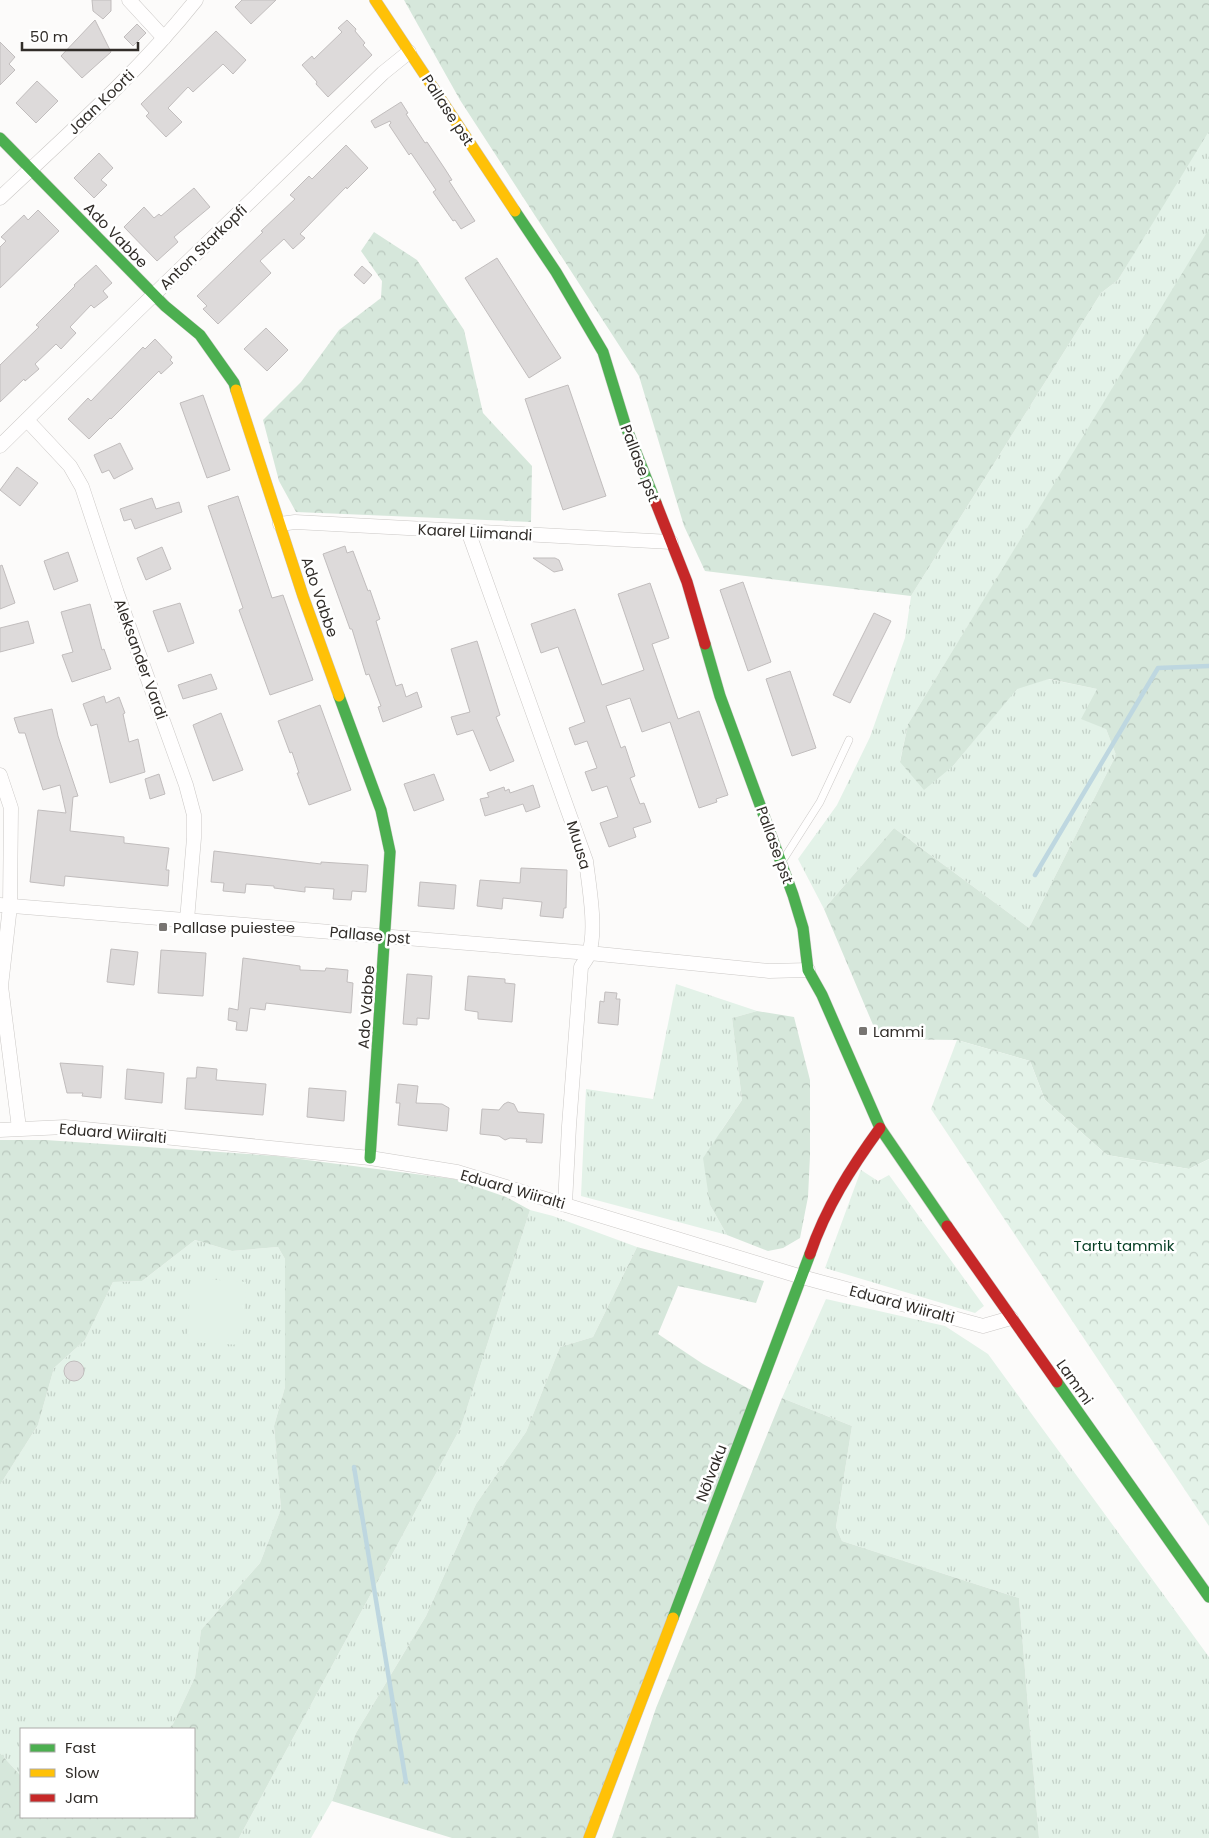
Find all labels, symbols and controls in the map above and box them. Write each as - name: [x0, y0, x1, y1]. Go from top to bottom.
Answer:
- scale bar: [22, 20, 139, 52]
- text: 50 m: [30, 26, 68, 47]
- street label: Jaan Koorti: [63, 65, 139, 139]
- street label: Pallase pst: [417, 70, 479, 150]
- street label: Ado Vabbe: [79, 198, 153, 272]
- street label: Anton Starkopfi: [155, 200, 251, 294]
- street label: Pallase pst: [616, 421, 664, 505]
- street label: Kaarel Liimandi: [417, 519, 533, 545]
- street label: Ado Vabbe: [296, 554, 344, 640]
- street label: Aleksander Vardi: [109, 596, 173, 722]
- street label: Pallase pst: [751, 803, 799, 887]
- street label: Muusa: [562, 818, 596, 872]
- place label: Pallase puiestee: [173, 917, 295, 938]
- marker: Pallase puiestee: [157, 921, 169, 933]
- street label: Pallase pst: [329, 921, 411, 949]
- street label: Ado Vabbe: [353, 965, 379, 1049]
- place label: Lammi: [873, 1021, 924, 1042]
- marker: Lammi: [857, 1025, 869, 1037]
- street label: Eduard Wiiralti: [58, 1118, 168, 1148]
- street label: Eduard Wiiralti: [458, 1164, 568, 1214]
- park label: Tartu tammik: [1074, 1235, 1175, 1256]
- street label: Eduard Wiiralti: [847, 1280, 957, 1328]
- street label: Lammi: [1052, 1355, 1098, 1409]
- street label: Nõlvaku: [690, 1441, 732, 1505]
- legend: [20, 1728, 195, 1818]
- text: Fast: [65, 1737, 96, 1758]
- text: Slow: [65, 1762, 100, 1783]
- text: Jam: [65, 1787, 99, 1808]

